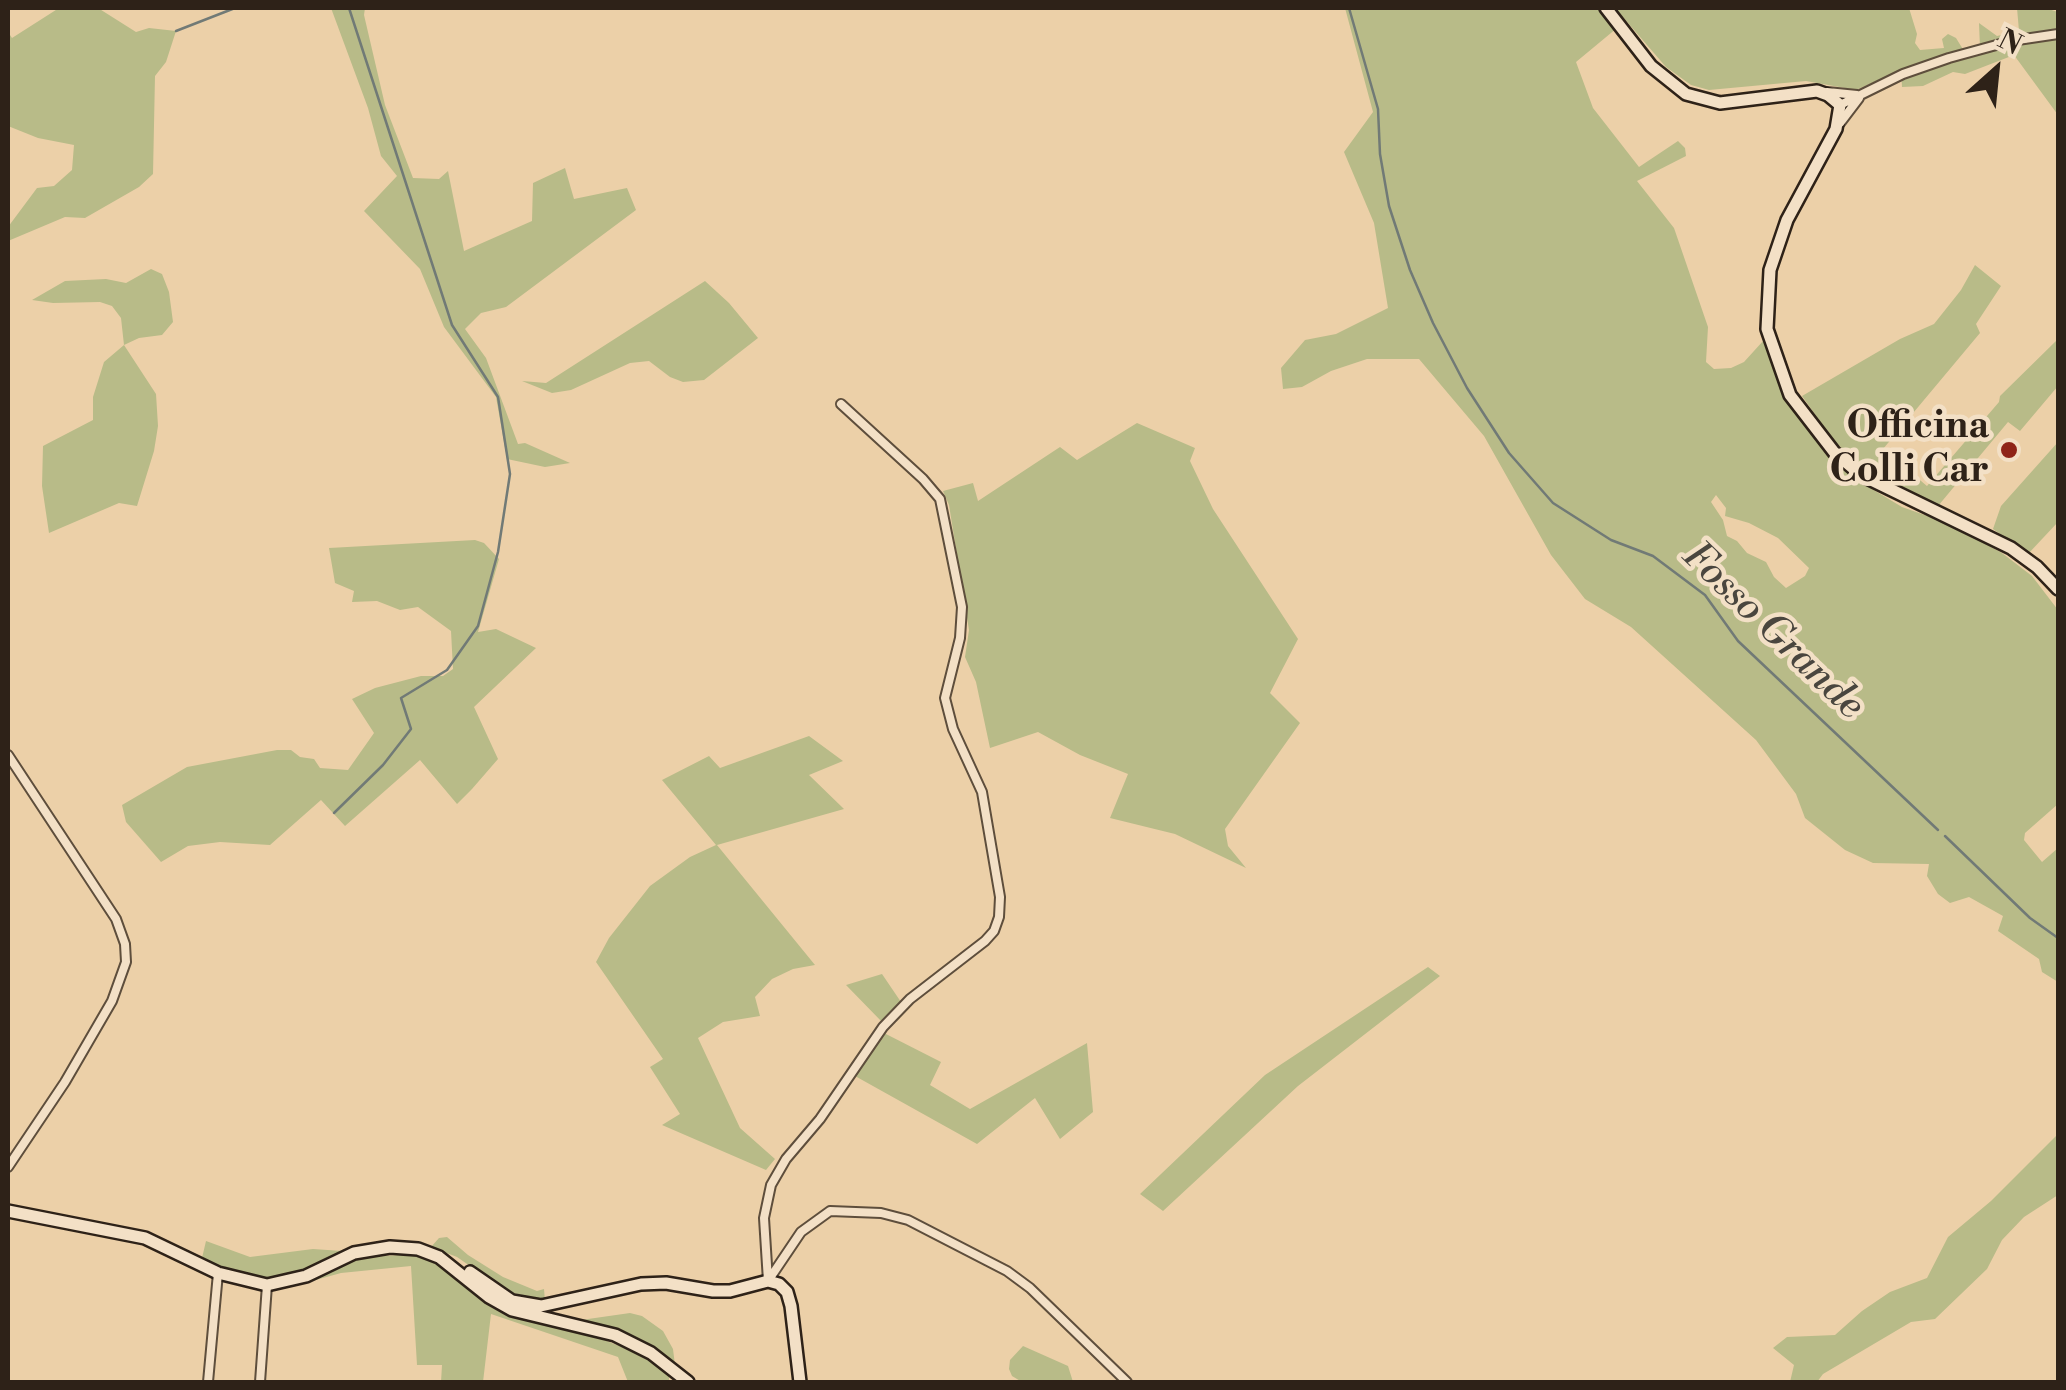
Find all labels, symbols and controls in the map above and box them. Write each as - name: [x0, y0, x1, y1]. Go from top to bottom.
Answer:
- north arrow: [1946, 20, 2046, 120]
- text: N: [1992, 22, 2028, 63]
- place label: Officina Colli Car: [1830, 405, 1989, 494]
- marker: Officina Colli Car: [1998, 439, 2020, 461]
- water label: Fosso Grande: [1671, 533, 1873, 731]

